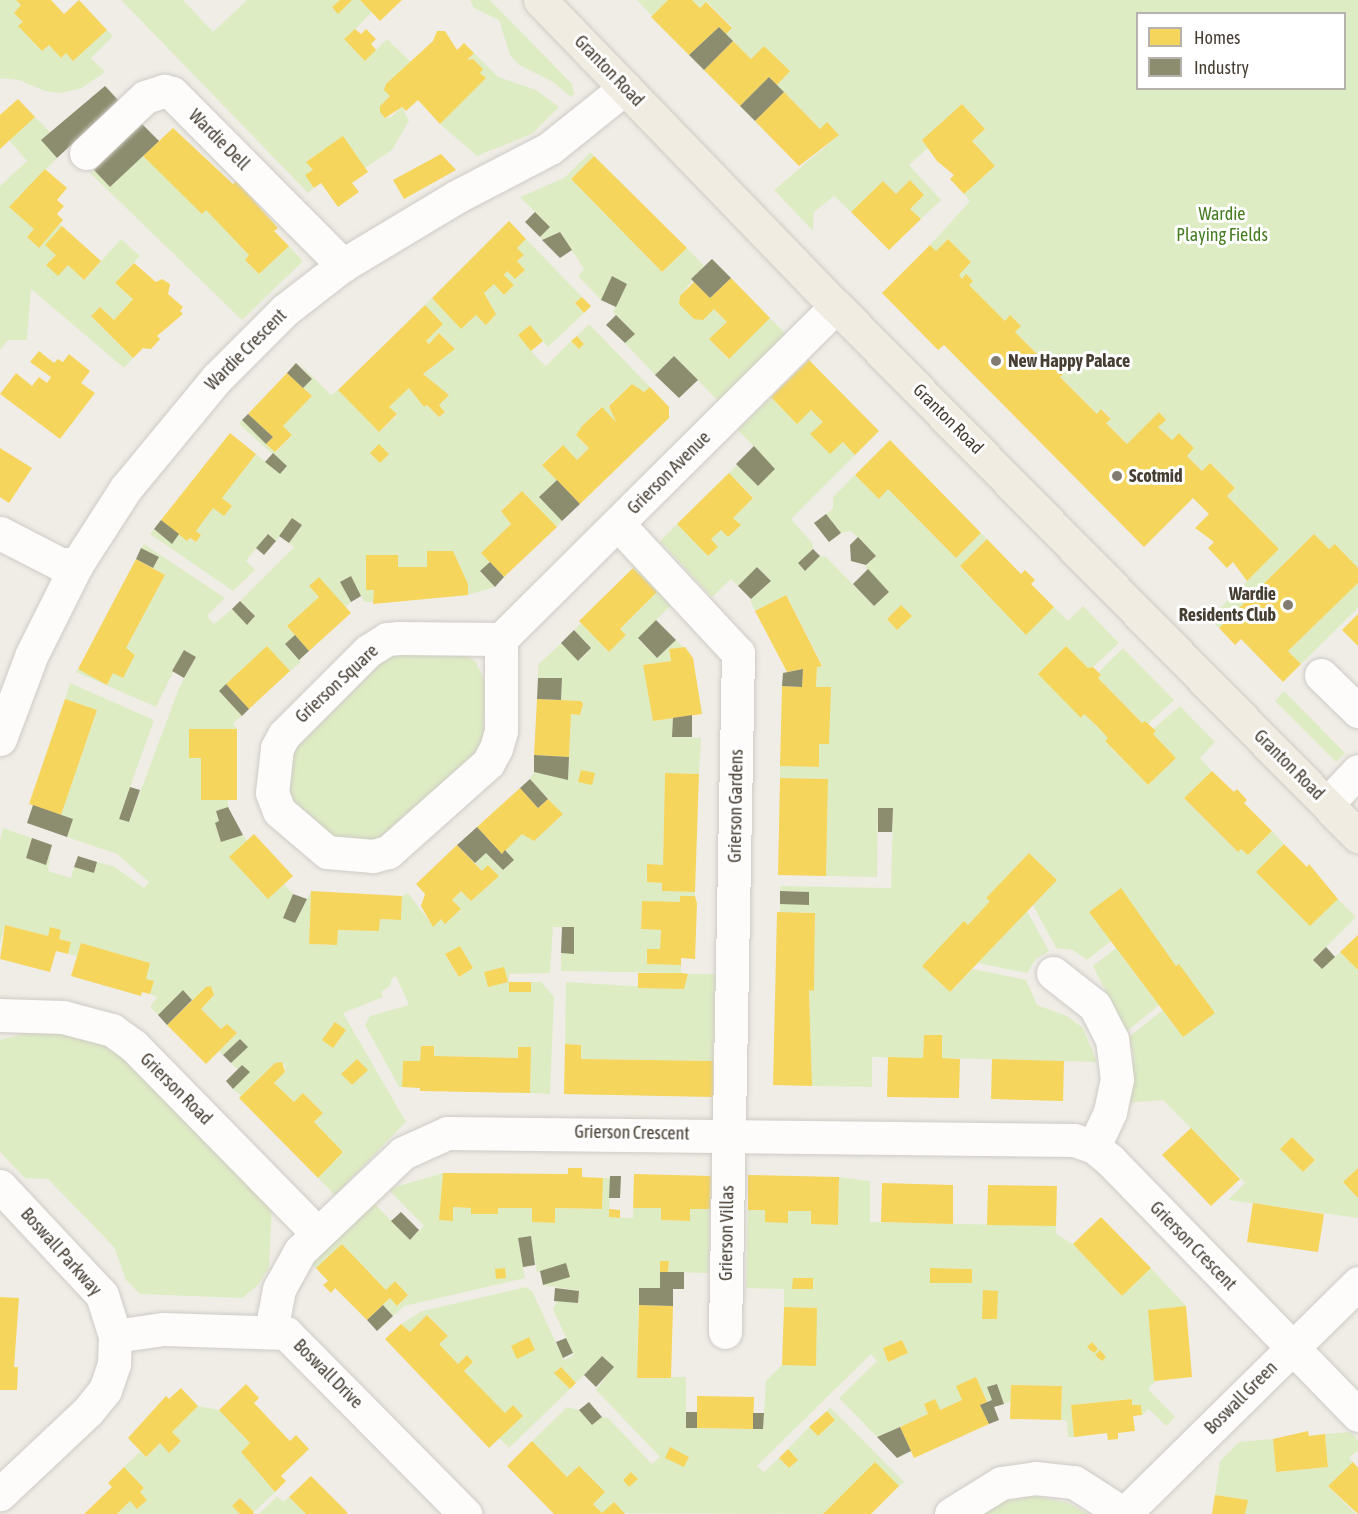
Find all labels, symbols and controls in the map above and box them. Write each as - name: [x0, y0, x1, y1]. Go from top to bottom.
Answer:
- legend: [1136, 12, 1346, 90]
- text: Homes: [1194, 27, 1240, 48]
- street label: Granton Road: [570, 31, 648, 111]
- text: Industry: [1194, 57, 1249, 78]
- street label: Wardie Dell: [184, 105, 254, 175]
- park label: Wardie Playing Fields: [1176, 204, 1268, 246]
- street label: Wardie Crescent: [201, 305, 291, 395]
- place label: New Happy Palace: [1008, 350, 1130, 372]
- marker: New Happy Palace: [989, 354, 1003, 368]
- street label: Granton Road: [908, 379, 988, 459]
- street label: Grierson Avenue: [623, 427, 715, 519]
- place label: Scotmid: [1129, 465, 1182, 487]
- marker: Scotmid: [1110, 469, 1124, 483]
- place label: Wardie Residents Club: [1179, 584, 1276, 626]
- marker: Wardie Residents Club: [1281, 598, 1295, 612]
- street label: Grierson Square: [291, 640, 383, 728]
- street label: Granton Road: [1249, 725, 1329, 805]
- street label: Grierson Gardens: [724, 749, 748, 863]
- street label: Grierson Road: [136, 1049, 216, 1129]
- street label: Grierson Crescent: [574, 1121, 690, 1145]
- street label: Grierson Villas: [715, 1185, 739, 1281]
- street label: Grierson Crescent: [1145, 1197, 1241, 1295]
- street label: Boswall Parkway: [16, 1204, 106, 1300]
- street label: Boswall Drive: [289, 1335, 367, 1413]
- street label: Boswall Green: [1200, 1357, 1282, 1439]

